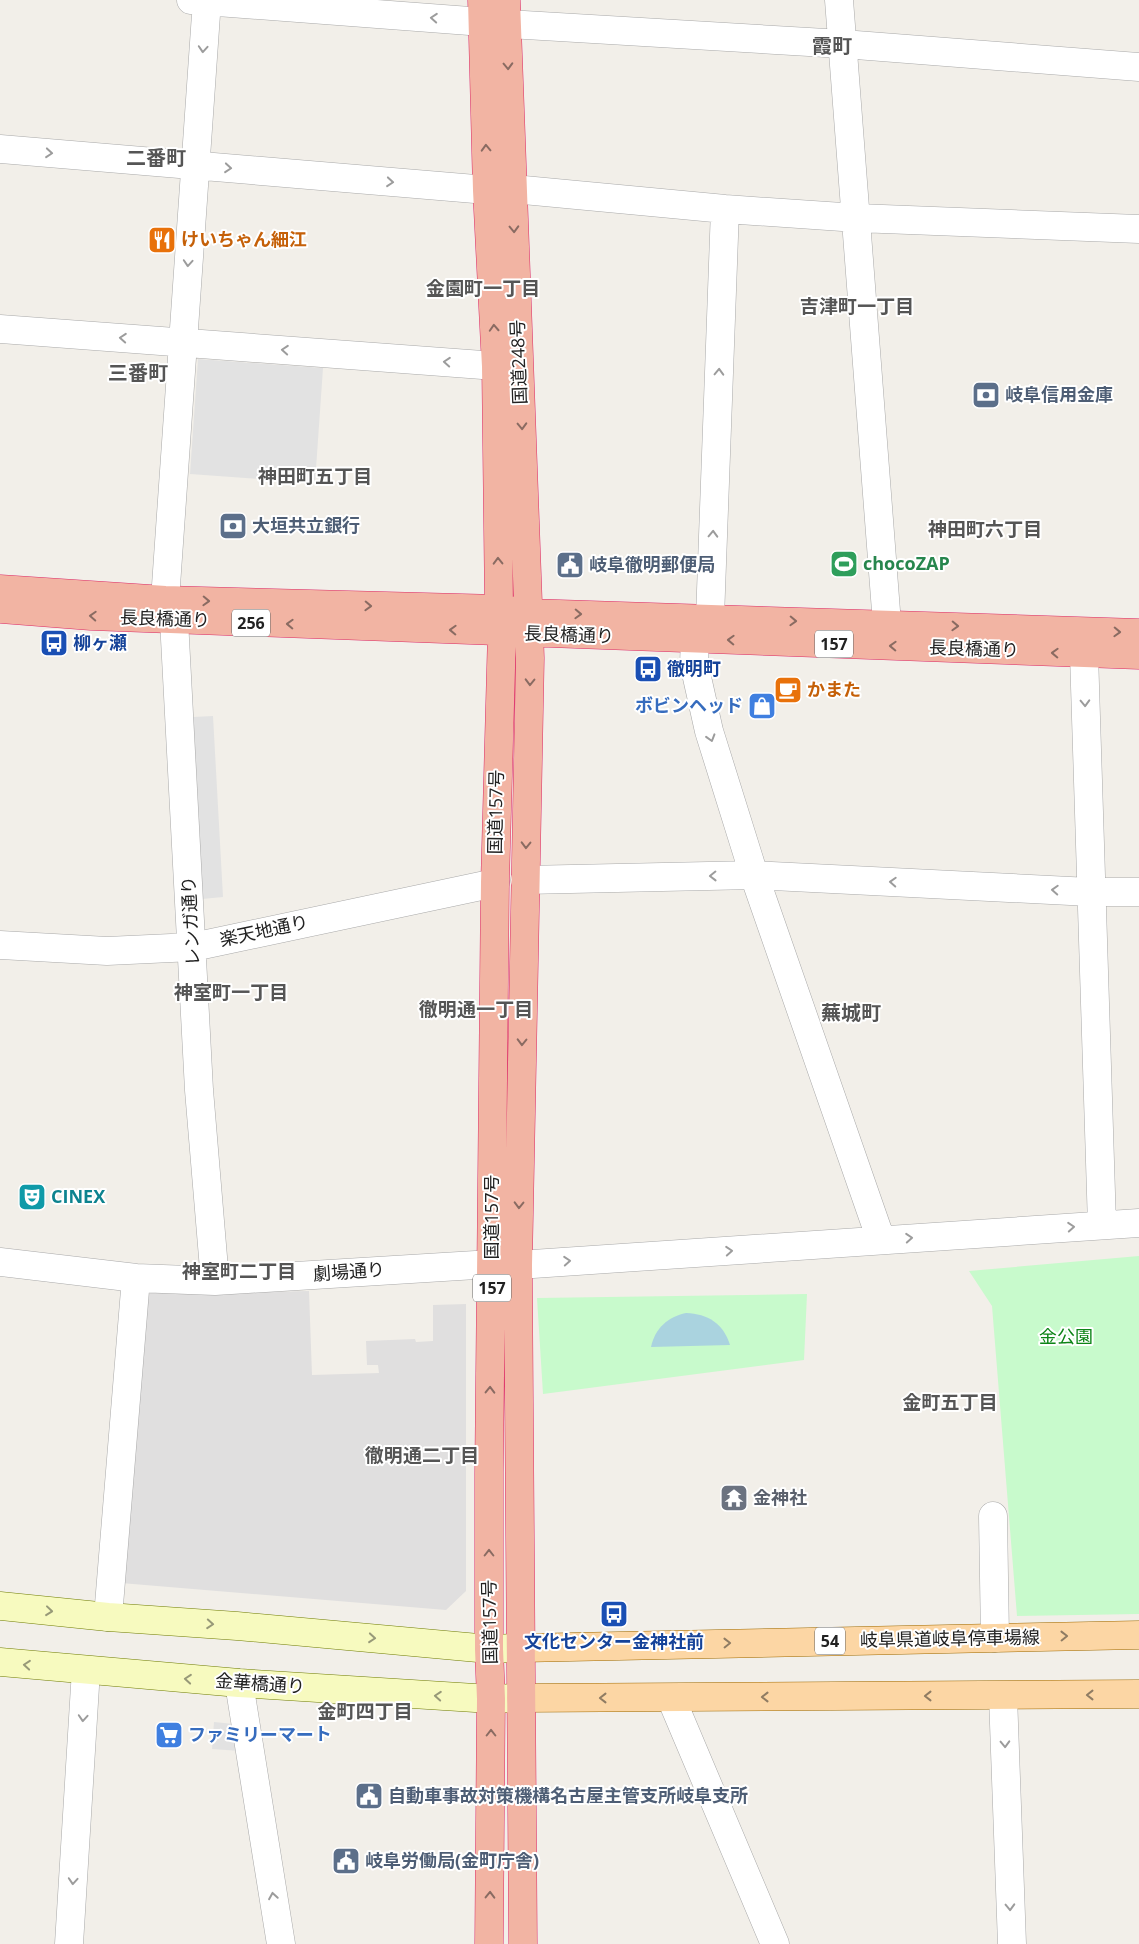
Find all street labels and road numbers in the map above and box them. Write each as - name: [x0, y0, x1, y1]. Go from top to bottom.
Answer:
- street label: 国道248号: [505, 319, 531, 405]
- street label: 長良橋通り: [120, 604, 210, 632]
- road number: 256: [232, 610, 270, 636]
- street label: 長良橋通り: [524, 620, 614, 648]
- road number: 157: [815, 630, 853, 658]
- street label: 長良橋通り: [929, 634, 1019, 662]
- street label: 国道157号: [482, 769, 508, 855]
- street label: レンガ通り: [176, 875, 204, 967]
- street label: 楽天地通り: [217, 909, 310, 951]
- street label: 国道157号: [479, 1175, 503, 1259]
- street label: 劇場通り: [312, 1257, 386, 1285]
- road number: 157: [473, 1275, 511, 1302]
- street label: 国道157号: [476, 1579, 502, 1665]
- street label: 岐阜県道岐阜停車場線: [860, 1624, 1040, 1652]
- road number: 54: [815, 1628, 845, 1654]
- street label: 金華橋通り: [214, 1668, 306, 1698]

